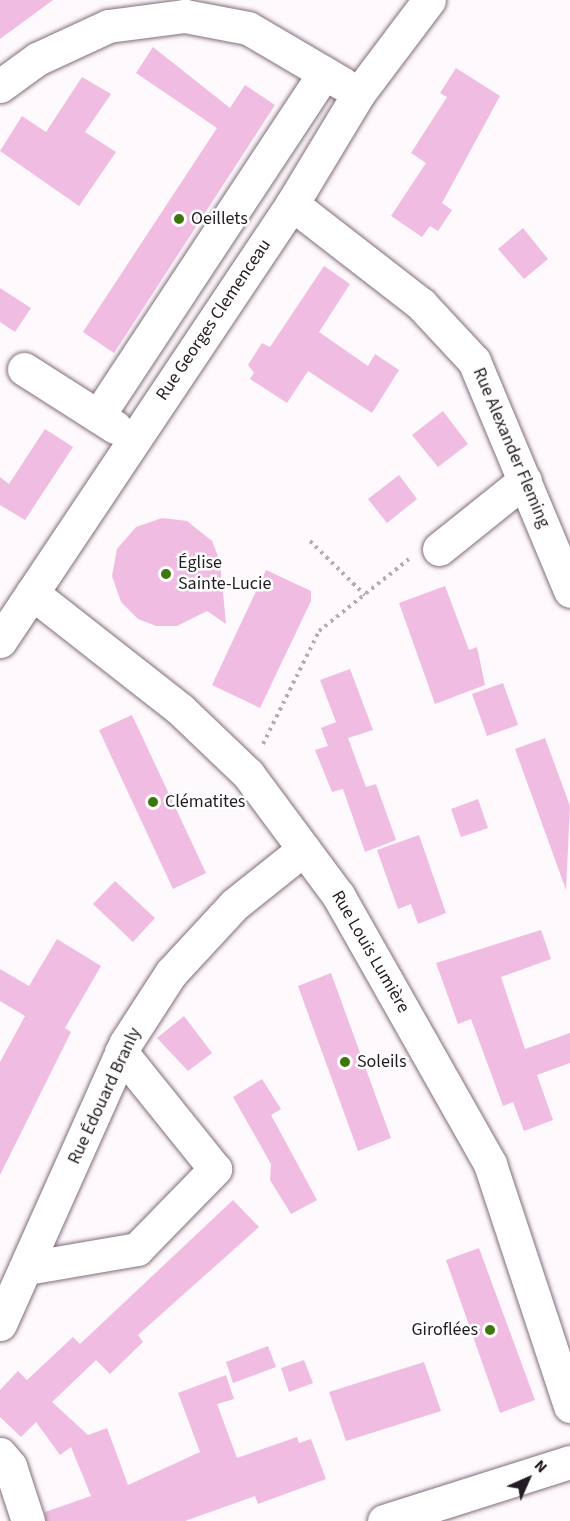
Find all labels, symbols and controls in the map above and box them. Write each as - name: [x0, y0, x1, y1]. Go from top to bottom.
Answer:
- place label: Oeillets: [191, 208, 248, 230]
- marker: Oeillets: [172, 212, 186, 226]
- street label: Rue Georges Clemenceau: [152, 235, 276, 405]
- street label: Rue Alexander Fleming: [467, 365, 555, 531]
- place label: Église Sainte-Lucie: [178, 553, 271, 596]
- marker: Église Sainte-Lucie: [159, 567, 173, 581]
- place label: Clématites: [165, 791, 245, 813]
- marker: Clématites: [146, 795, 160, 809]
- street label: Rue Louis Lumière: [326, 887, 414, 1017]
- street label: Rue Édouard Branly: [64, 1024, 146, 1168]
- place label: Soleils: [357, 1051, 406, 1073]
- marker: Soleils: [338, 1055, 352, 1069]
- place label: Giroflées: [411, 1319, 478, 1341]
- marker: Giroflées: [483, 1323, 497, 1337]
- north arrow: [498, 1449, 558, 1509]
- text: N: [529, 1455, 552, 1478]

